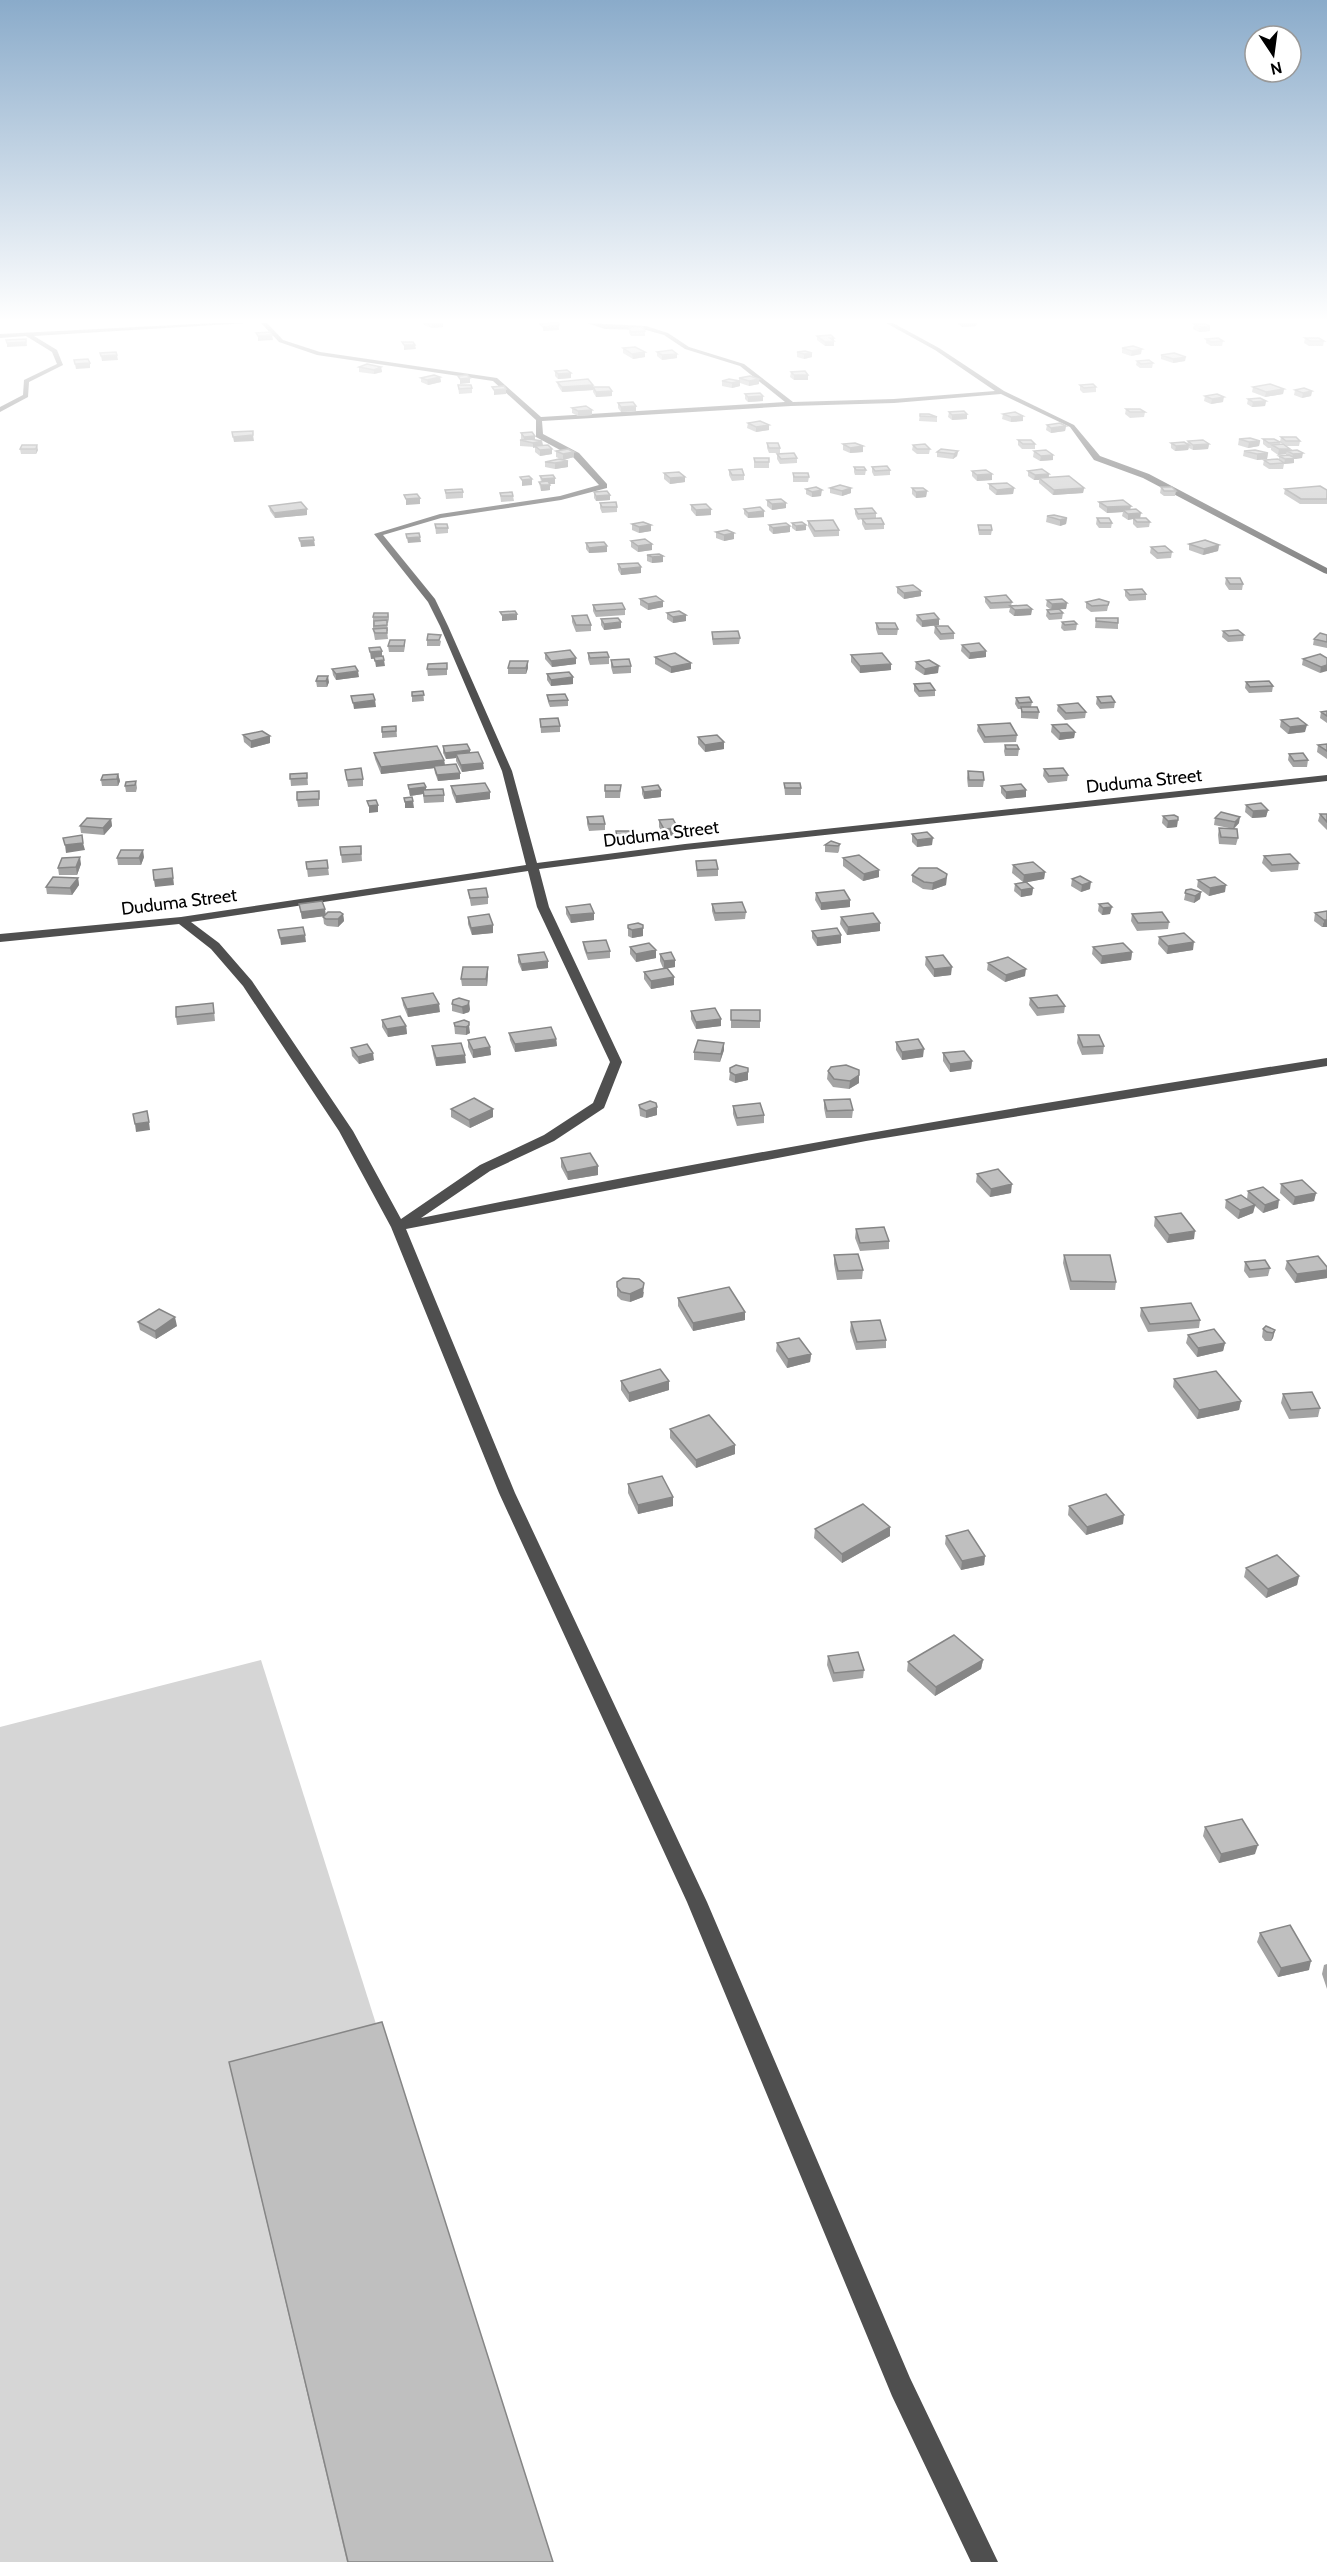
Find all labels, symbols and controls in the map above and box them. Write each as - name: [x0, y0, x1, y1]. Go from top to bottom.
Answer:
- north arrow: [1243, 24, 1303, 84]
- text: N: [1269, 58, 1284, 79]
- street label: Duduma Street: [1085, 764, 1203, 798]
- street label: Duduma Street: [602, 816, 720, 852]
- street label: Duduma Street: [120, 884, 238, 920]

